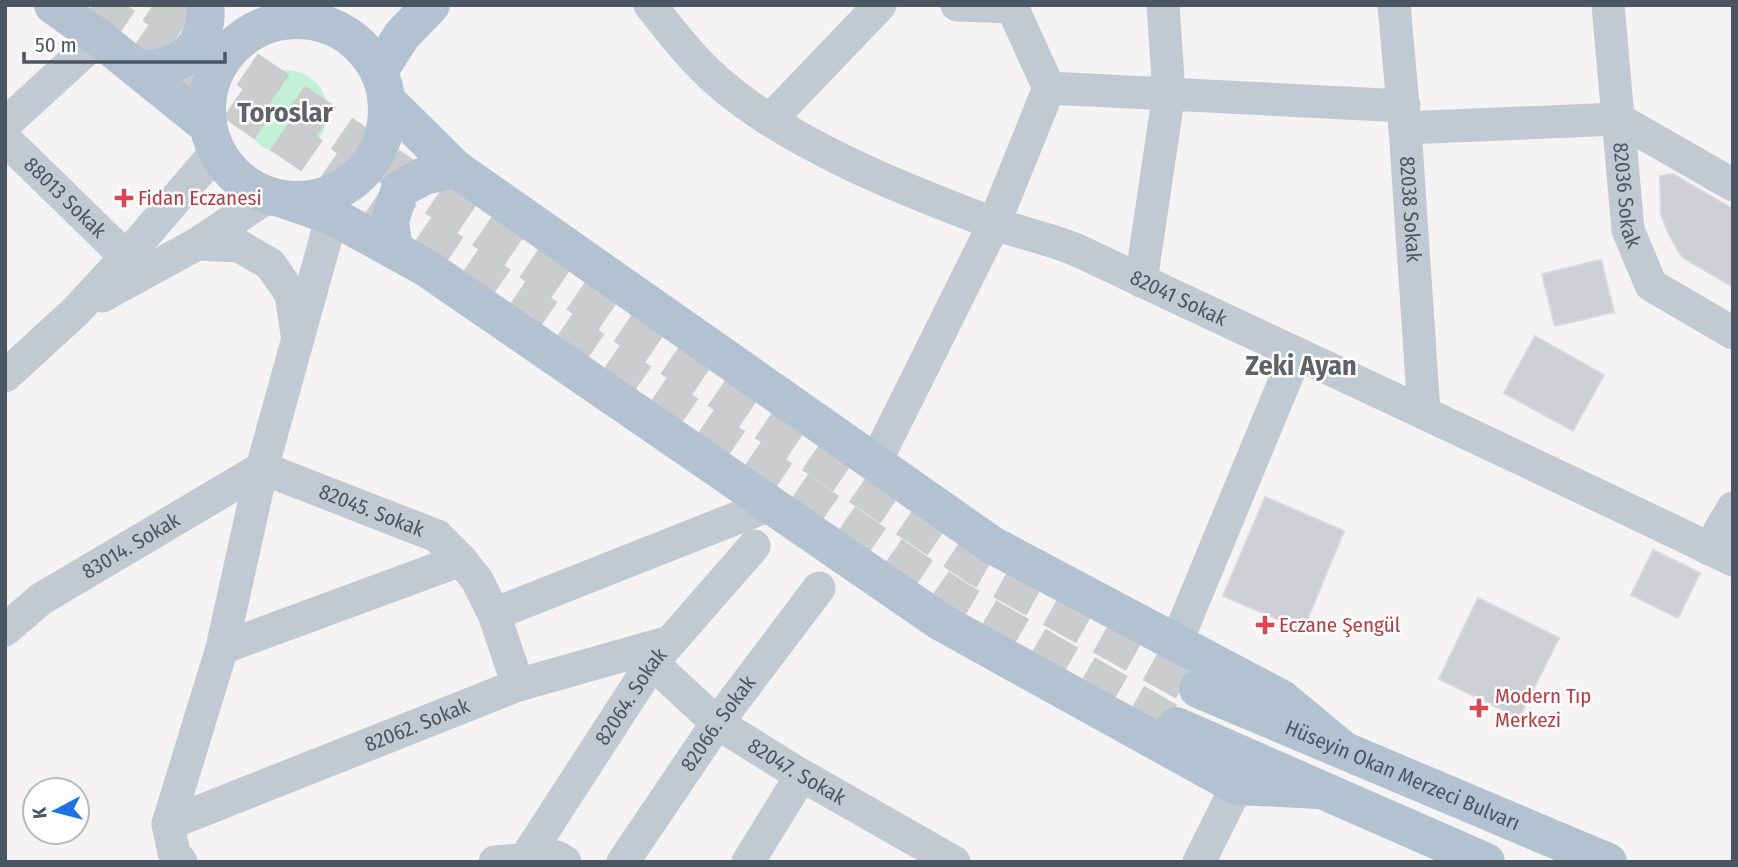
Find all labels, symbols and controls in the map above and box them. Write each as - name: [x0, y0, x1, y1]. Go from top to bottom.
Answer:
- scale bar: [24, 21, 226, 65]
- text: 50 m: [35, 32, 77, 58]
- district label: Toroslar: [237, 96, 333, 129]
- street label: 82036 Sokak: [1607, 141, 1647, 252]
- street label: 88013 Sokak: [18, 152, 112, 244]
- street label: 82038 Sokak: [1394, 155, 1427, 263]
- place label: Fidan Eczanesi: [138, 185, 262, 211]
- marker: Fidan Eczanesi: [116, 190, 132, 206]
- street label: 82041 Sokak: [1126, 264, 1231, 332]
- district label: Zeki Ayan: [1245, 349, 1357, 382]
- street label: 82045. Sokak: [315, 478, 428, 543]
- street label: 83014. Sokak: [77, 507, 185, 585]
- place label: Eczane Şengül: [1279, 612, 1401, 638]
- marker: Eczane Şengül: [1257, 617, 1273, 633]
- street label: 82064. Sokak: [589, 642, 673, 750]
- street label: 82066. Sokak: [675, 670, 761, 776]
- place label: Modern Tıp Merkezi: [1495, 683, 1592, 733]
- street label: 82062. Sokak: [361, 693, 473, 758]
- marker: Modern Tıp Merkezi: [1469, 698, 1489, 718]
- street label: Hüseyin Okan Merzeci Bulvarı: [1281, 714, 1524, 836]
- street label: 82047. Sokak: [743, 733, 851, 811]
- north arrow: [21, 776, 91, 846]
- text: K: [27, 805, 52, 820]

